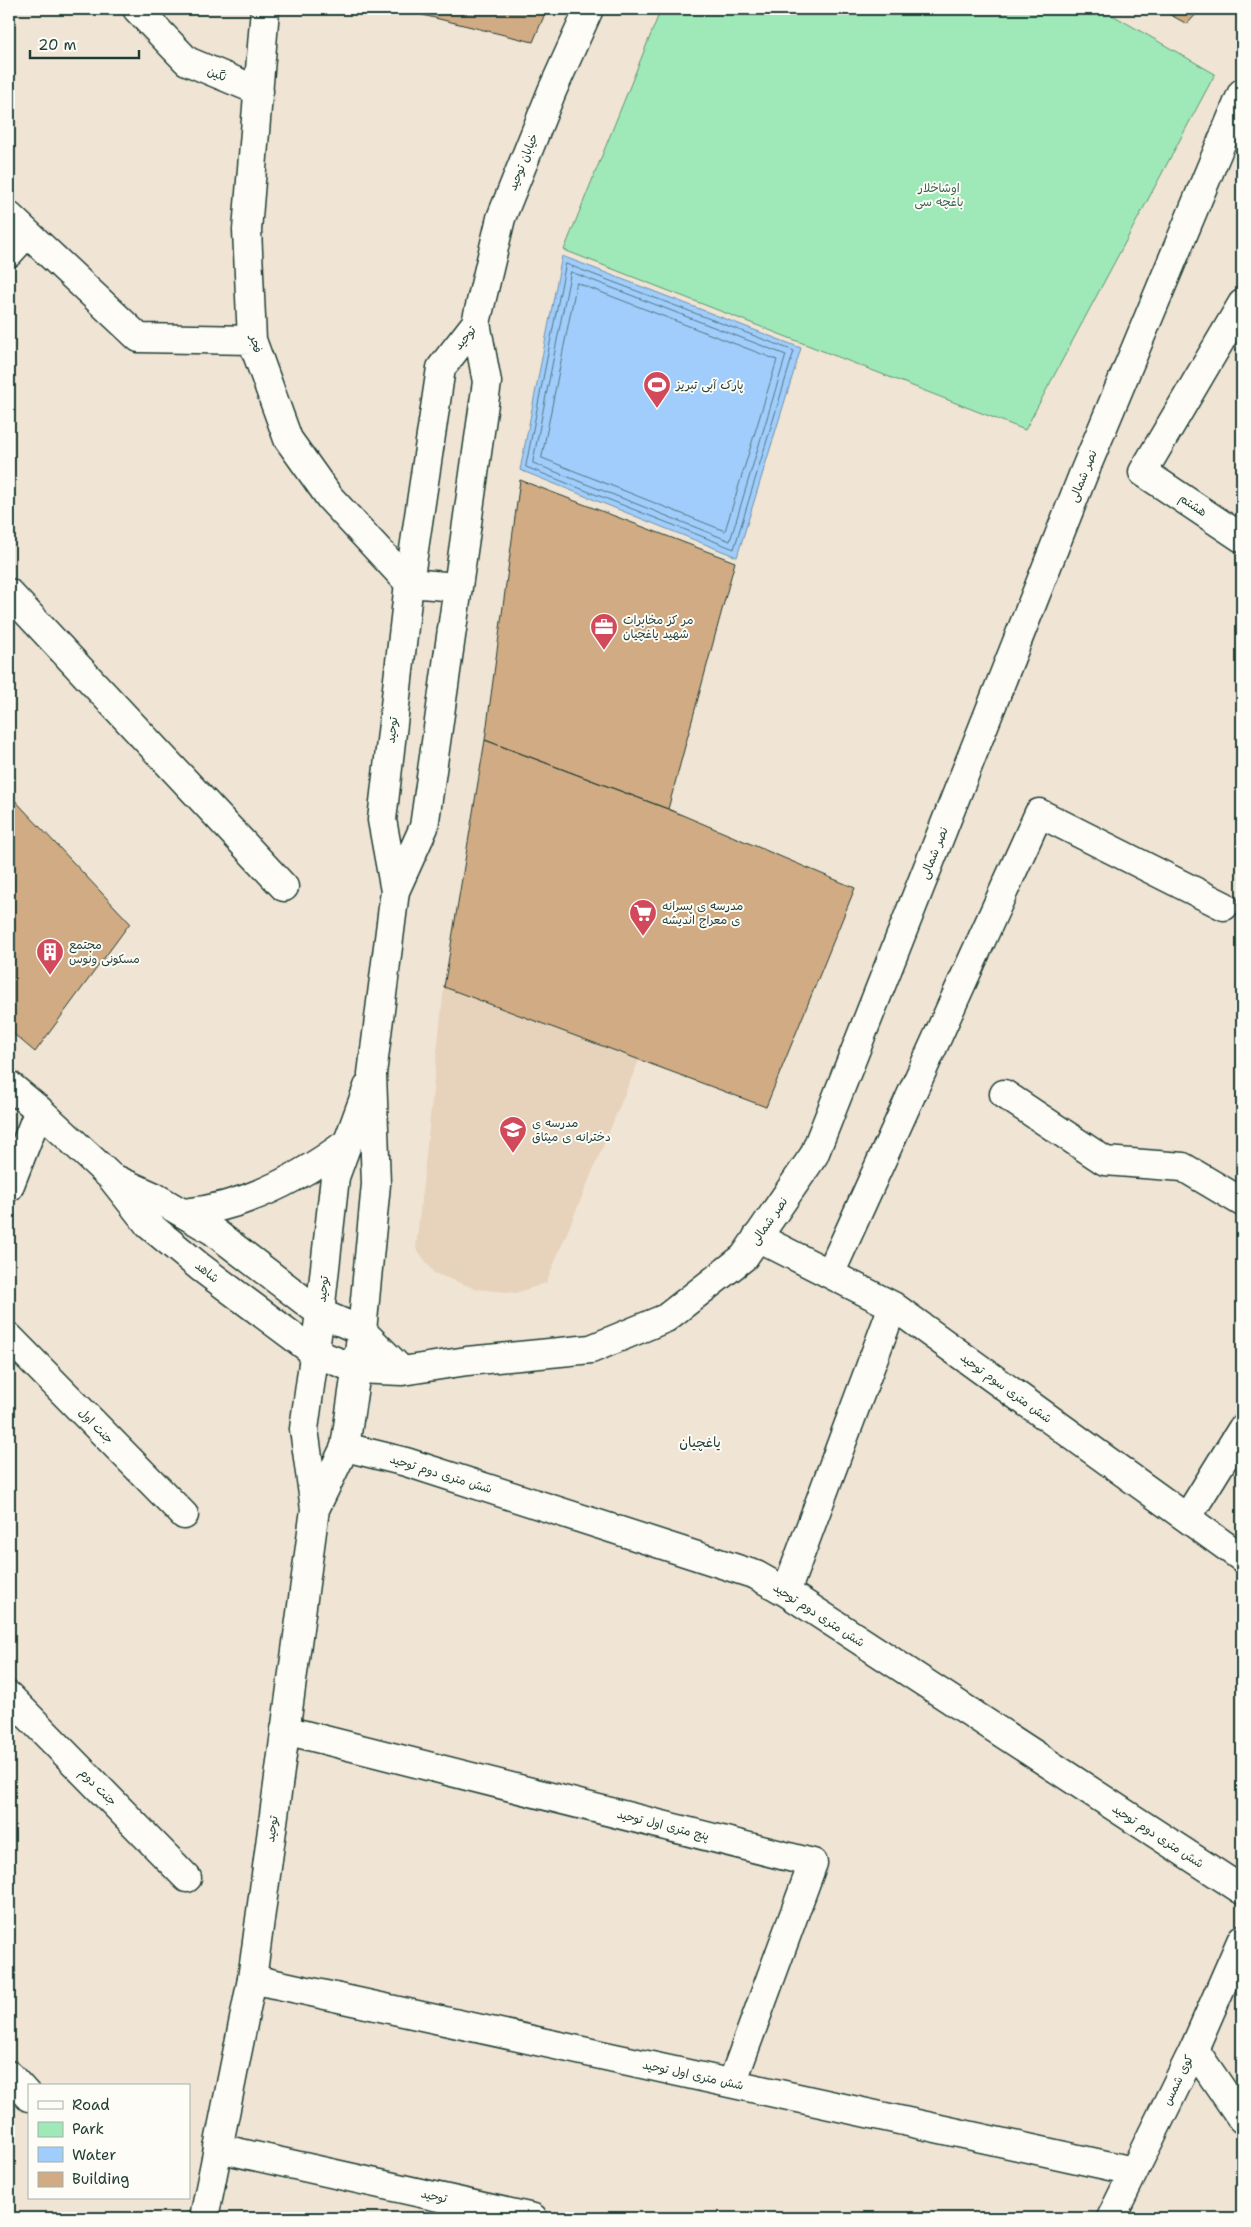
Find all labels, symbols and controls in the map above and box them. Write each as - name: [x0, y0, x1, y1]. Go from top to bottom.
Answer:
- scale bar: [30, 28, 139, 60]
- text: 20 m: [38, 35, 77, 55]
- street label: نگین: [205, 63, 229, 85]
- street label: خیابان توحید: [504, 131, 542, 193]
- park label: اوشاخلار باغچه سی: [914, 180, 964, 210]
- street label: توحید: [450, 322, 480, 353]
- street label: فجر: [246, 332, 266, 355]
- sports icon: پارک آبی تبریز: [642, 370, 672, 409]
- place label: پارک آبی تبریز: [675, 377, 744, 393]
- street label: نصر شمالی: [1065, 448, 1101, 504]
- street label: هشتم: [1175, 490, 1210, 521]
- office icon: مر کز مخابرات شهید یاغچیان: [589, 612, 619, 651]
- place label: مر کز مخابرات شهید یاغچیان: [623, 612, 693, 642]
- street label: توحید: [383, 715, 401, 744]
- street label: نصر شمالی: [916, 825, 952, 881]
- supermarket icon: مدرسه ی پسرانه ی معراج اندیشه: [628, 898, 658, 937]
- place label: مدرسه ی پسرانه ی معراج اندیشه: [662, 898, 743, 929]
- building icon: مجتمع مسکونی ونوس: [35, 937, 65, 976]
- place label: مجتمع مسکونی ونوس: [69, 937, 140, 967]
- school or university icon: مدرسه ی دخترانه ی میثاق: [498, 1115, 528, 1154]
- place label: مدرسه ی دخترانه ی میثاق: [532, 1115, 611, 1145]
- street label: نصر شمالی: [747, 1194, 791, 1248]
- street label: شاهد: [192, 1258, 222, 1286]
- street label: توحید: [314, 1274, 332, 1303]
- street label: شش متری سوم توحید: [956, 1349, 1055, 1427]
- street label: جنت اول: [75, 1405, 117, 1447]
- district label: یاغچیان: [679, 1433, 721, 1452]
- street label: شش متری دوم توحید: [388, 1451, 494, 1498]
- street label: شش متری دوم توحید: [770, 1579, 868, 1651]
- street label: جنت دوم: [75, 1765, 120, 1810]
- street label: شش متری دوم توحید: [1109, 1800, 1207, 1872]
- street label: پنج متری اول توحید: [615, 1806, 711, 1845]
- street label: توحید: [262, 1814, 282, 1843]
- street label: کوی شمس: [1159, 2052, 1197, 2108]
- street label: شش متری اول توحید: [641, 2056, 745, 2094]
- legend: [28, 2084, 190, 2200]
- text: Road: [72, 2095, 110, 2115]
- text: Park: [72, 2119, 104, 2139]
- text: Water: [72, 2145, 116, 2165]
- text: Building: [72, 2169, 129, 2189]
- street label: توحید: [419, 2185, 449, 2207]

